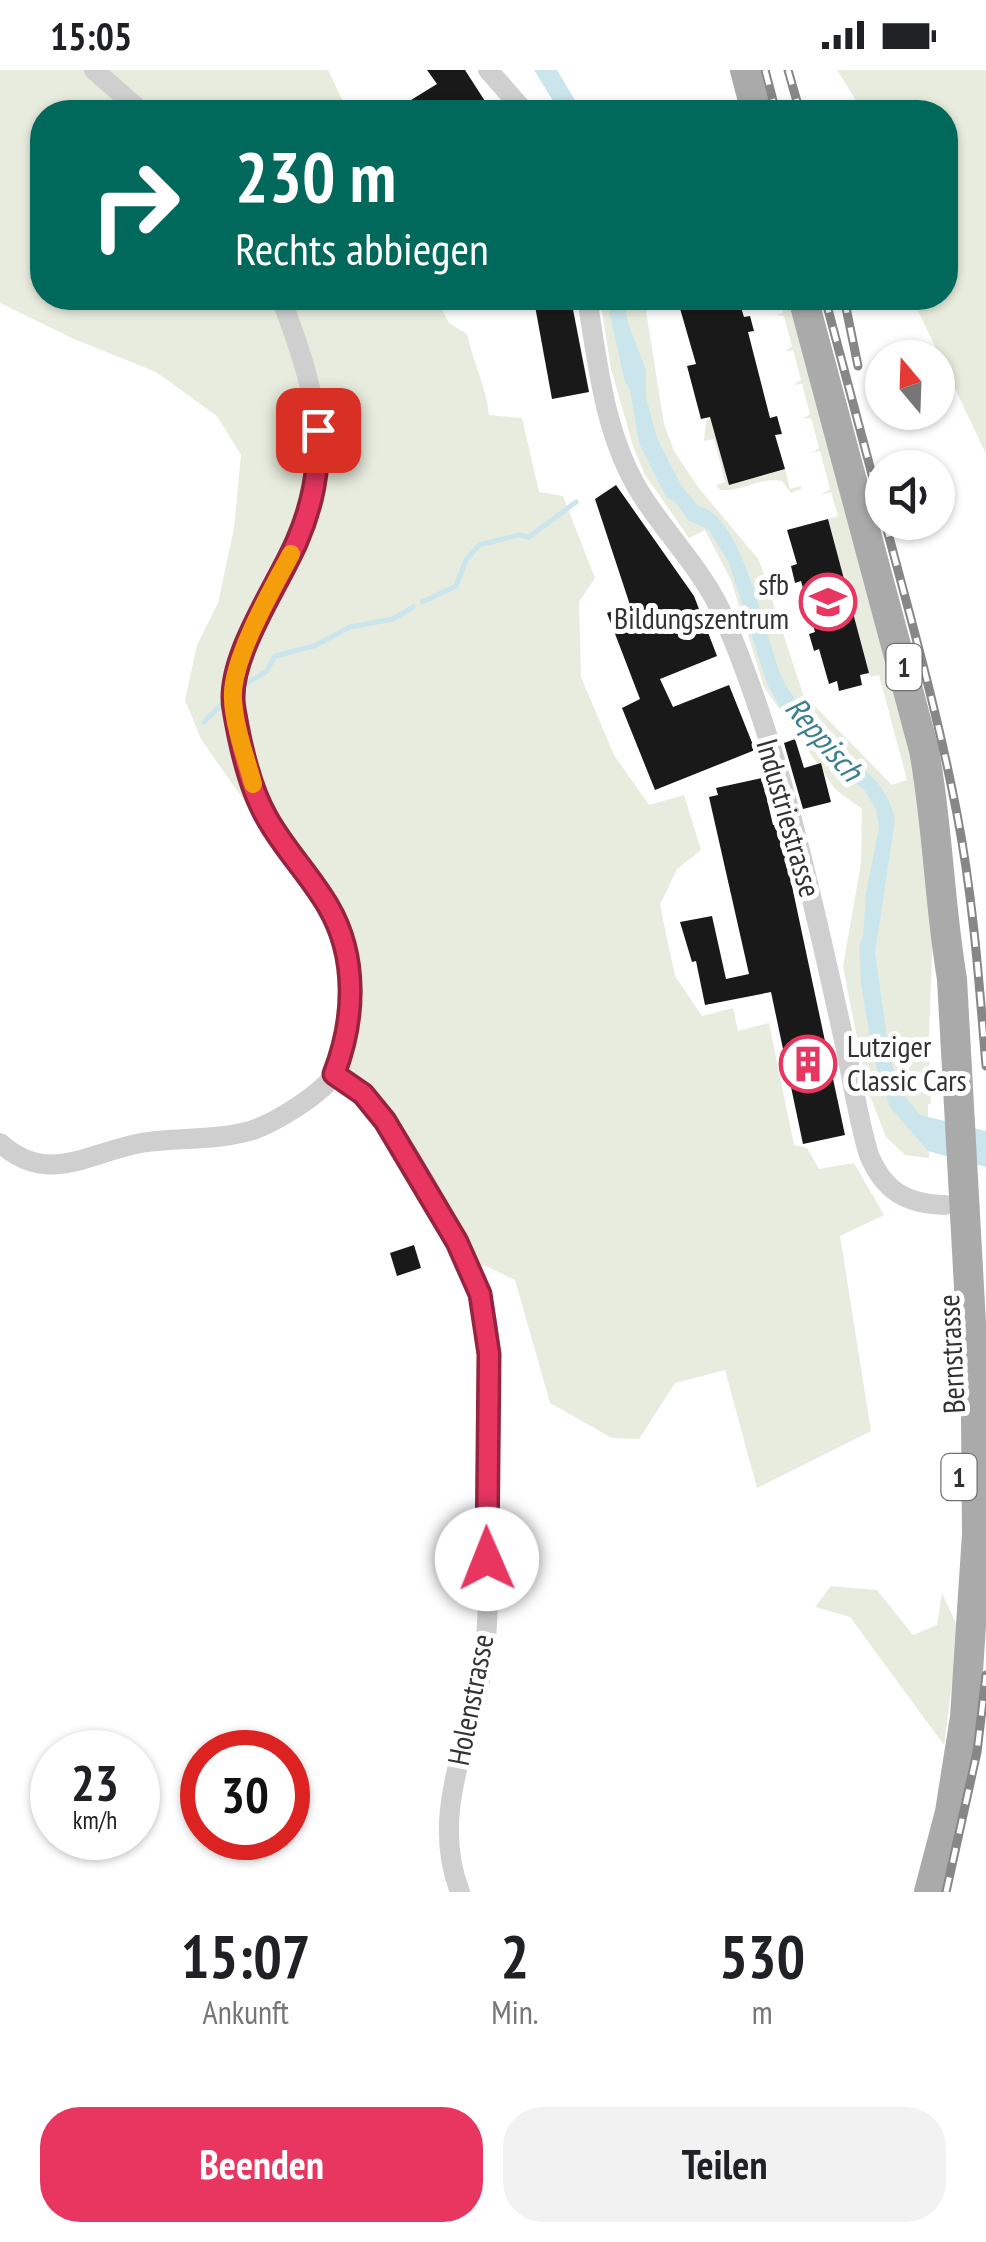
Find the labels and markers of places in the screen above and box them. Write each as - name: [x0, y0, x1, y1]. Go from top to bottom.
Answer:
- pin: [276, 388, 361, 473]
- place label: sfb Bildungszentrum: [614, 564, 789, 637]
- school or university icon: sfb Bildungszentrum: [798, 572, 858, 632]
- place label: Lutziger Classic Cars: [847, 1026, 967, 1099]
- building icon: Lutziger Classic Cars: [778, 1034, 838, 1094]

